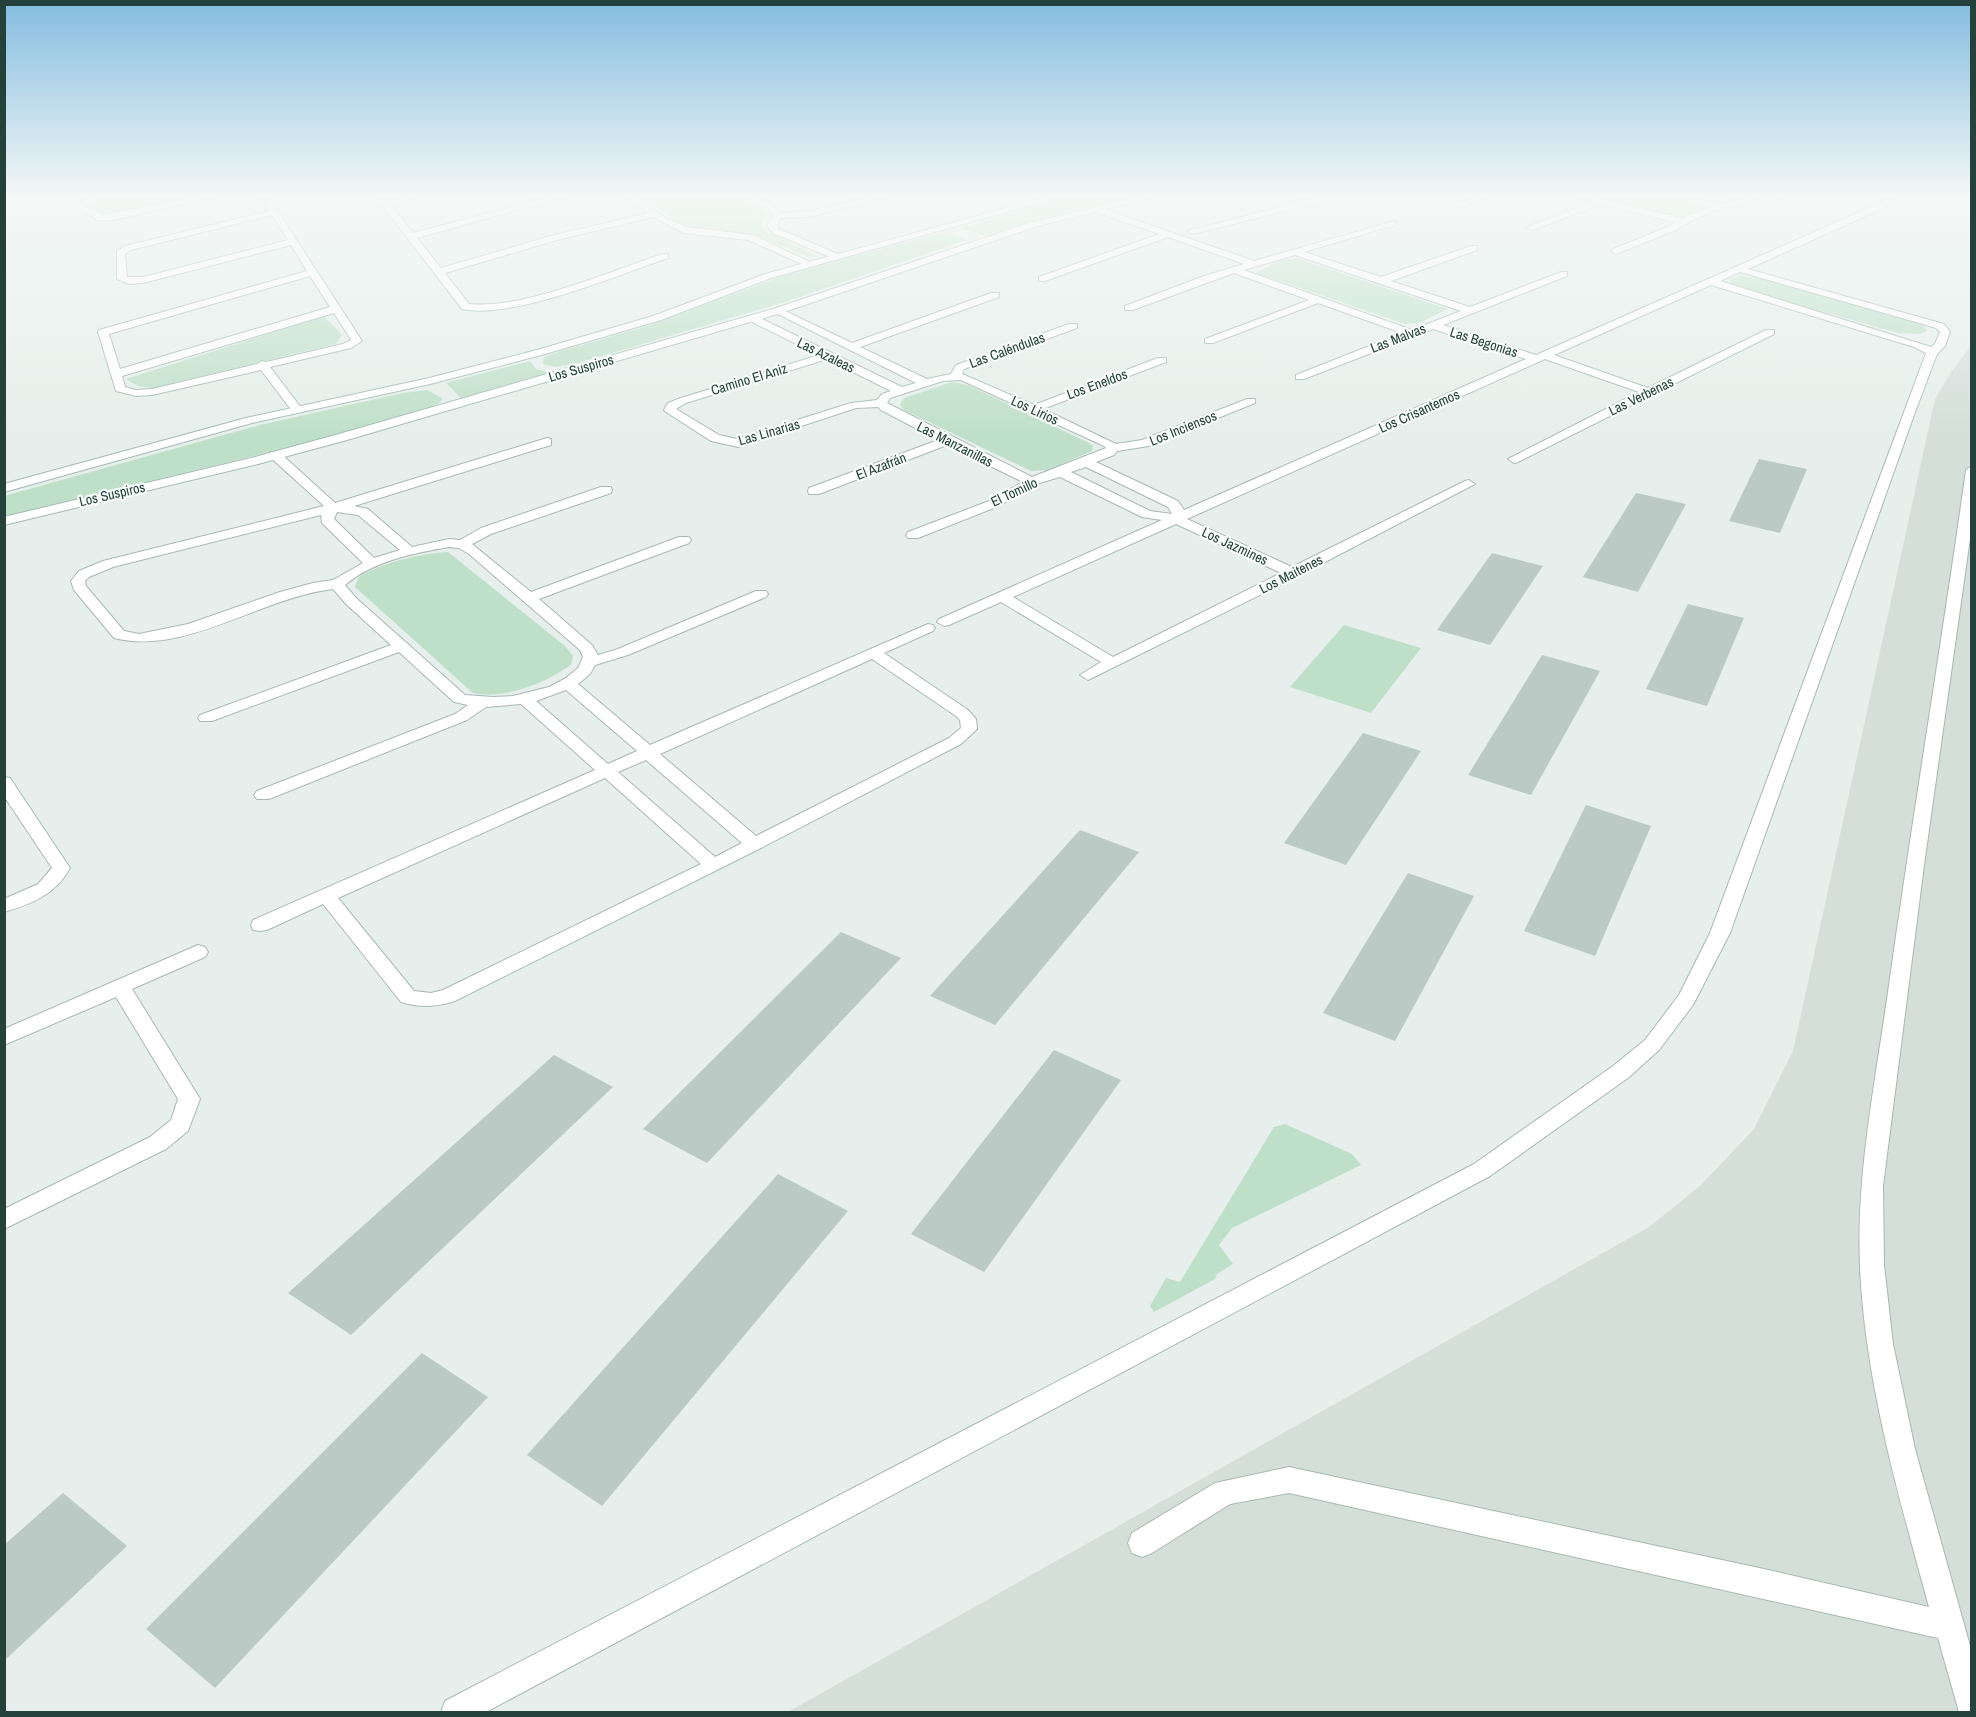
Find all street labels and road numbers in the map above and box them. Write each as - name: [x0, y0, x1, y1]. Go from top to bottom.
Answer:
- street label: Las Malvas: [1368, 319, 1429, 357]
- street label: Las Begonias: [1448, 323, 1520, 361]
- street label: Las Caléndulas: [967, 328, 1047, 372]
- street label: Las Azaleas: [794, 333, 858, 377]
- street label: Los Suspiros: [546, 350, 616, 386]
- street label: Camino El Aniz: [709, 359, 790, 399]
- street label: Los Eneldos: [1064, 365, 1130, 403]
- street label: Las Verbenas: [1605, 372, 1677, 419]
- street label: Los Crisantemos: [1376, 385, 1463, 437]
- street label: Los Lirios: [1008, 391, 1062, 429]
- street label: Los Inciensos: [1147, 406, 1219, 450]
- street label: Las Linarias: [736, 415, 802, 449]
- street label: Las Manzanillas: [914, 417, 996, 471]
- street label: El Azafrán: [853, 448, 909, 484]
- street label: El Tomillo: [988, 473, 1040, 511]
- street label: Los Suspiros: [77, 478, 147, 510]
- street label: Los Jazmines: [1199, 523, 1271, 569]
- street label: Los Maitenes: [1256, 550, 1326, 598]

